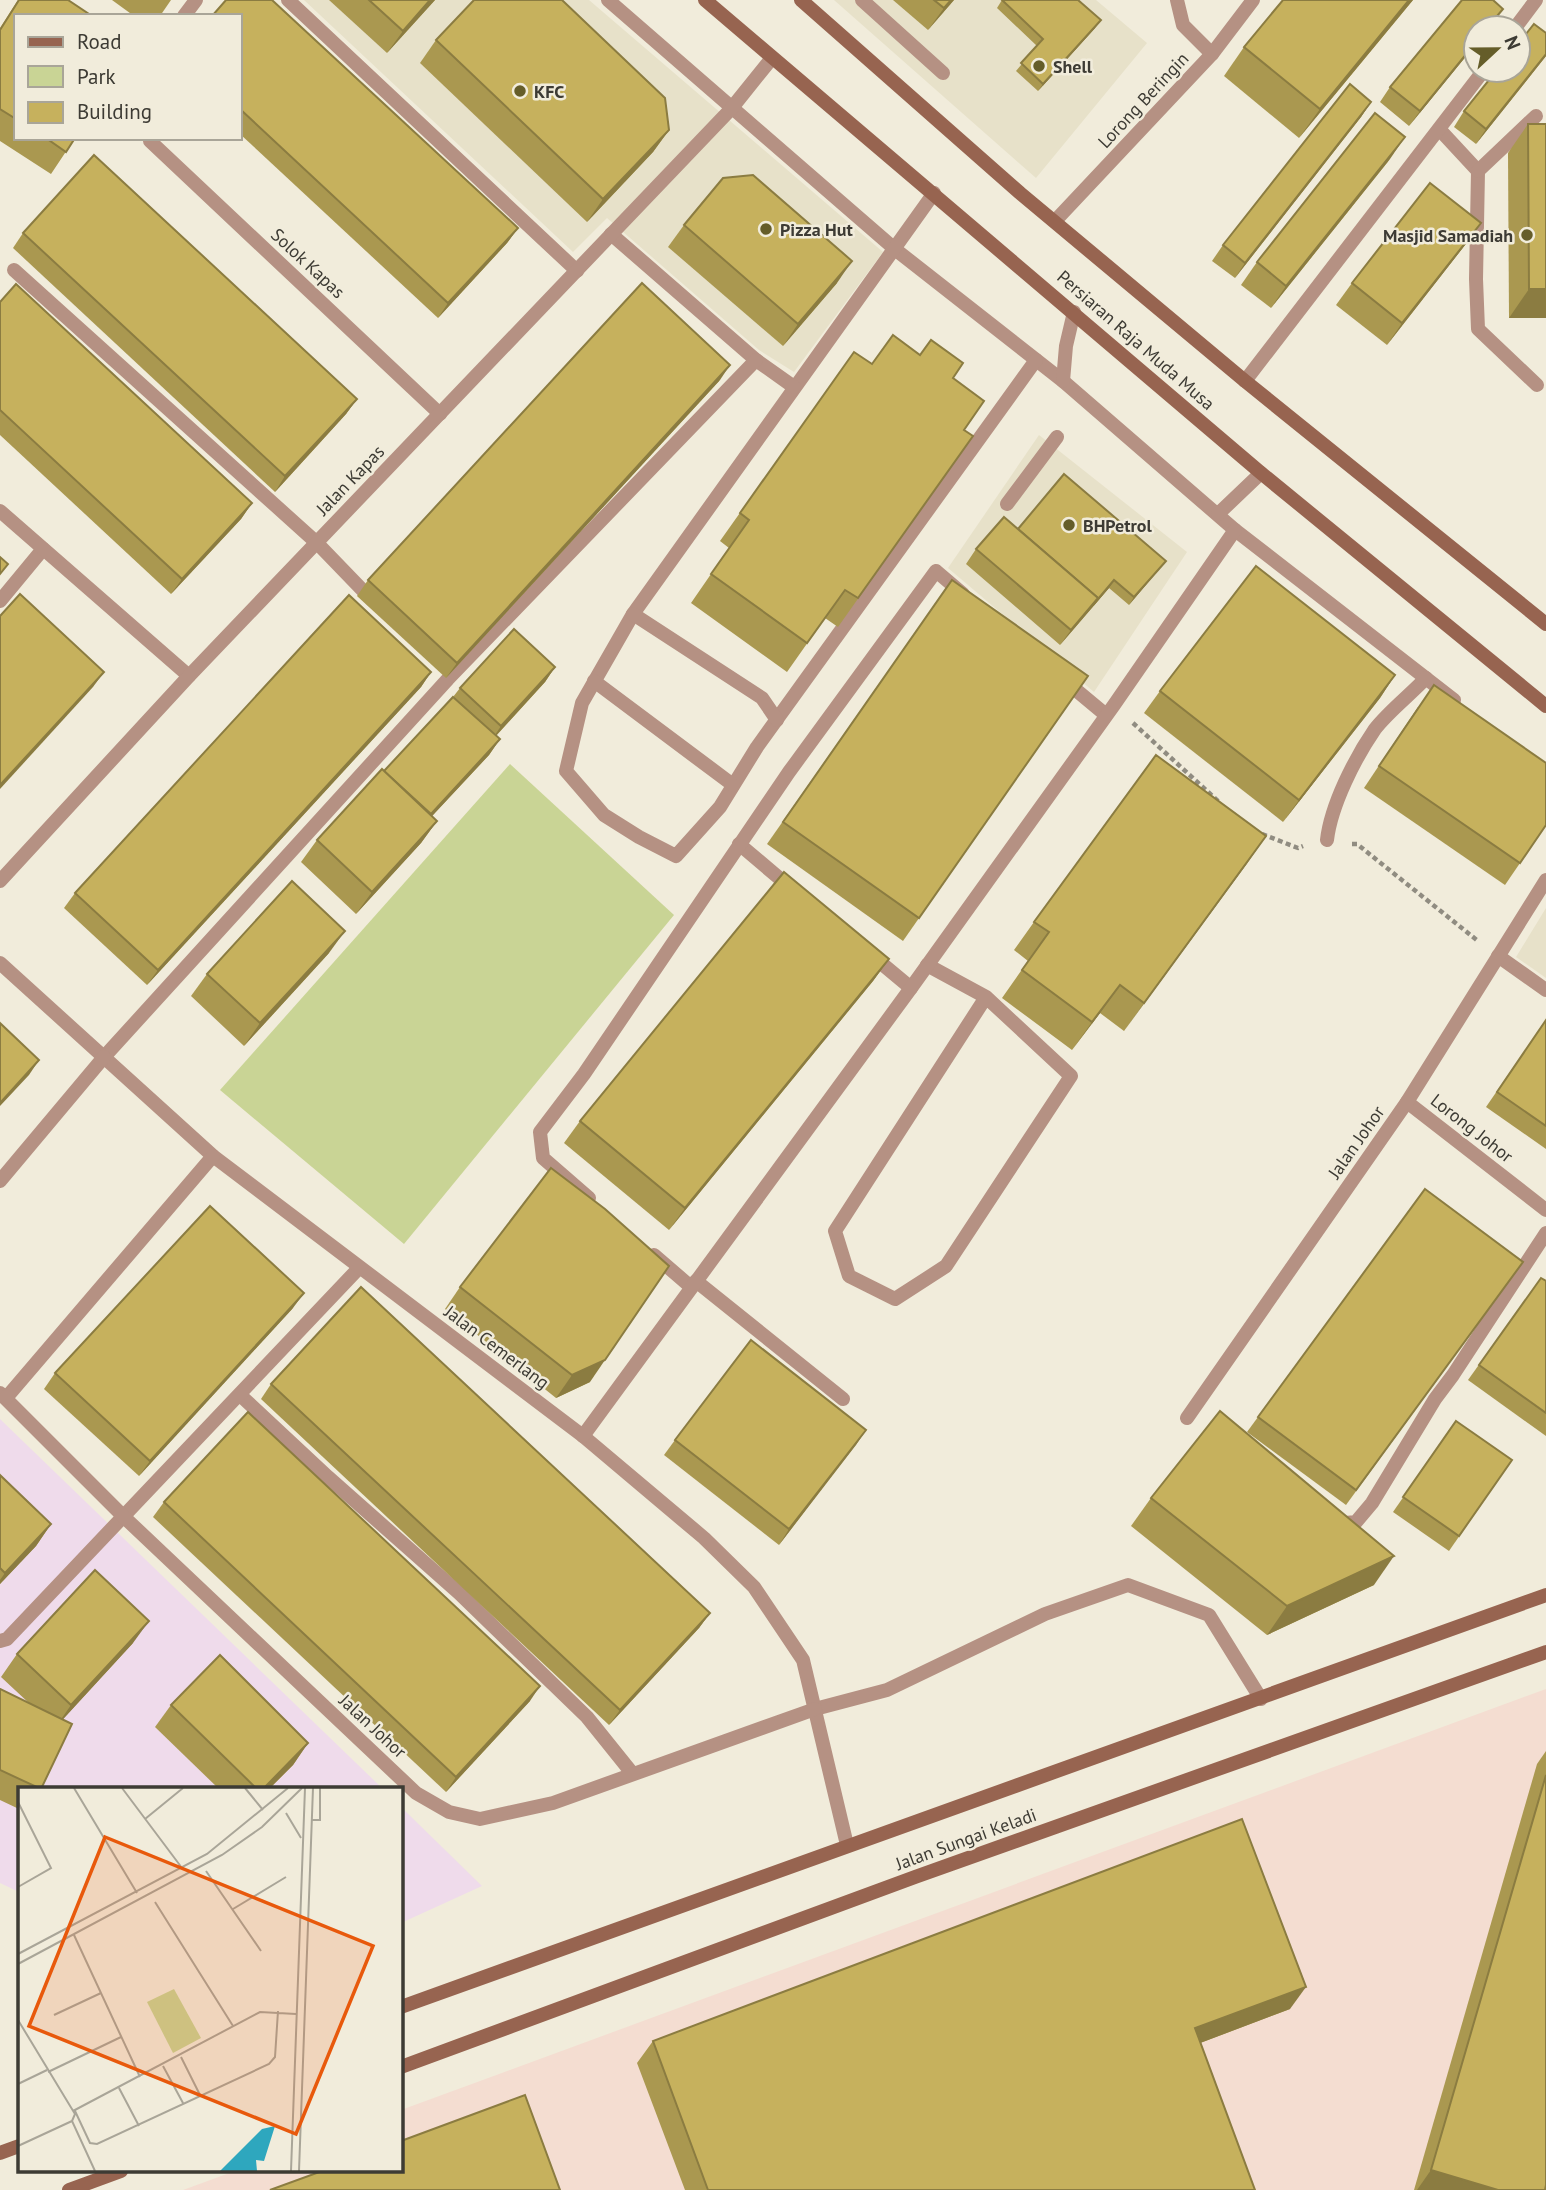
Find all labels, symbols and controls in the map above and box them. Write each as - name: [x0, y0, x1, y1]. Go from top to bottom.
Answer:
- legend: [14, 14, 242, 140]
- north arrow: [1462, 14, 1532, 84]
- text: Road: [77, 28, 121, 55]
- text: N: [1499, 32, 1526, 53]
- street label: Lorong Beringin: [1093, 47, 1193, 153]
- place label: Shell: [1053, 55, 1093, 78]
- marker: Shell: [1031, 58, 1047, 74]
- text: Park: [77, 63, 116, 90]
- place label: KFC: [534, 80, 564, 103]
- marker: KFC: [512, 83, 528, 99]
- text: Building: [77, 98, 152, 125]
- place label: Pizza Hut: [780, 218, 854, 241]
- marker: Pizza Hut: [758, 221, 774, 237]
- street label: Solok Kapas: [266, 223, 350, 303]
- place label: Masjid Samadiah: [1383, 224, 1513, 247]
- marker: Masjid Samadiah: [1519, 227, 1535, 243]
- street label: Persiaran Raja Muda Musa: [1052, 265, 1220, 415]
- street label: Jalan Kapas: [310, 440, 389, 521]
- place label: BHPetrol: [1083, 514, 1152, 537]
- marker: BHPetrol: [1061, 517, 1077, 533]
- street label: Lorong Johor: [1426, 1089, 1518, 1167]
- street label: Jalan Johor: [1322, 1101, 1389, 1184]
- street label: Jalan Cemerlang: [439, 1299, 554, 1394]
- street label: Jalan Johor: [334, 1688, 411, 1763]
- inset map: [18, 1787, 402, 2172]
- street label: Jalan Sungai Keladi: [891, 1803, 1040, 1876]

